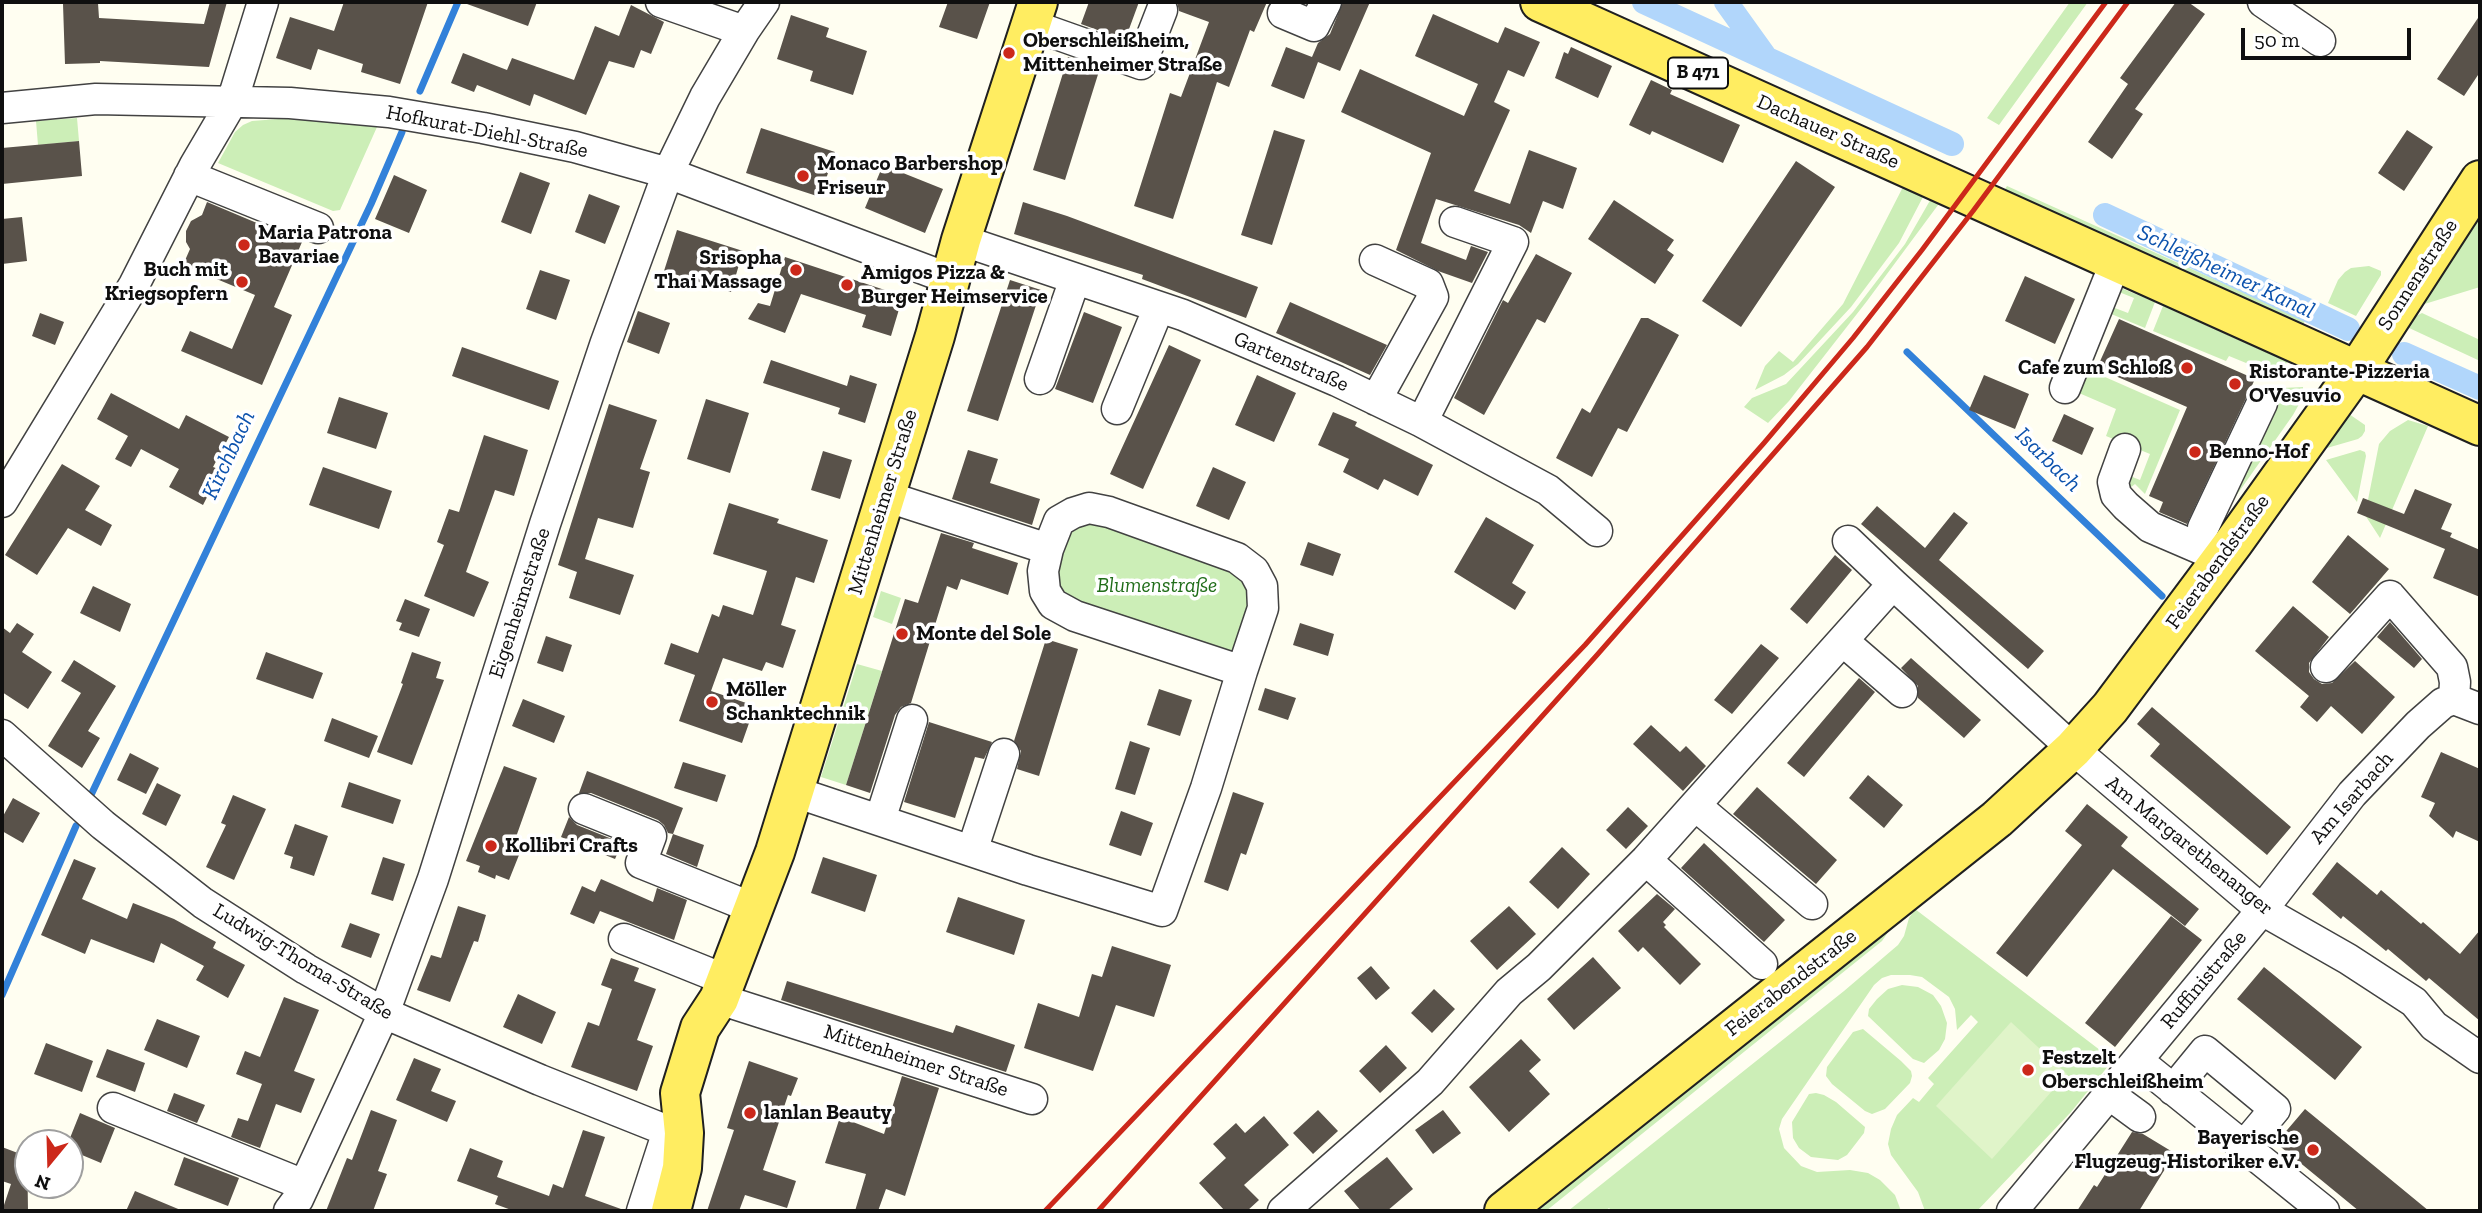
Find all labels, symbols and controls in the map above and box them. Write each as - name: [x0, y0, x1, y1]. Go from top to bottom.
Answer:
- scale bar: [2244, 14, 2414, 58]
- text: 50 m: [2254, 27, 2300, 52]
- place label: Oberschleißheim, Mittenheimer Straße: [1023, 28, 1222, 78]
- marker: Oberschleißheim, Mittenheimer Straße: [1001, 45, 1017, 61]
- road number: B 471: [1668, 58, 1728, 88]
- street label: Dachauer Straße: [1753, 89, 1903, 175]
- street label: Hofkurat-Diehl-Straße: [384, 100, 590, 164]
- place label: Monaco Barbershop Friseur: [817, 151, 1003, 201]
- marker: Monaco Barbershop Friseur: [795, 168, 811, 184]
- street label: Sonnenstraße: [2373, 215, 2463, 335]
- water label: Schleißheimer Kanal: [2133, 219, 2319, 325]
- place label: Maria Patrona Bavariae: [258, 220, 392, 270]
- marker: Maria Patrona Bavariae: [236, 237, 252, 253]
- place label: Srisopha Thai Massage: [654, 245, 782, 295]
- place label: Buch mit Kriegsopfern: [105, 257, 228, 307]
- place label: Amigos Pizza & Burger Heimservice: [861, 260, 1048, 310]
- marker: Srisopha Thai Massage: [788, 262, 804, 278]
- marker: Buch mit Kriegsopfern: [234, 274, 250, 290]
- marker: Amigos Pizza & Burger Heimservice: [839, 277, 855, 293]
- street label: Gartenstraße: [1230, 326, 1352, 398]
- place label: Cafe zum Schloß: [2018, 355, 2173, 381]
- place label: Ristorante-Pizzeria O'Vesuvio: [2249, 359, 2430, 409]
- marker: Cafe zum Schloß: [2179, 360, 2195, 376]
- marker: Ristorante-Pizzeria O'Vesuvio: [2227, 376, 2243, 392]
- water label: Kirchbach: [197, 406, 261, 504]
- street label: Mittenheimer Straße: [843, 406, 923, 598]
- water label: Isarbach: [2009, 422, 2087, 498]
- place label: Benno-Hof: [2209, 439, 2308, 465]
- marker: Benno-Hof: [2187, 444, 2203, 460]
- street label: Feierabendstraße: [2161, 490, 2275, 634]
- street label: Eigenheimstraße: [484, 525, 556, 681]
- park label: Blumenstraße: [1097, 573, 1217, 599]
- place label: Monte del Sole: [916, 621, 1051, 647]
- marker: Monte del Sole: [894, 626, 910, 642]
- place label: Möller Schanktechnik: [726, 677, 865, 727]
- marker: Möller Schanktechnik: [704, 694, 720, 710]
- street label: Am Isarbach: [2305, 747, 2399, 849]
- street label: Am Margarethenanger: [2100, 771, 2278, 921]
- place label: Kollibri Crafts: [505, 833, 638, 859]
- marker: Kollibri Crafts: [483, 838, 499, 854]
- street label: Ludwig-Thoma-Straße: [208, 898, 398, 1026]
- street label: Feierabendstraße: [1720, 924, 1862, 1042]
- street label: Ruffinistraße: [2156, 926, 2252, 1034]
- street label: Mittenheimer Straße: [821, 1019, 1011, 1103]
- place label: Festzelt Oberschleißheim: [2042, 1045, 2203, 1095]
- marker: Festzelt Oberschleißheim: [2020, 1062, 2036, 1078]
- place label: lanlan Beauty: [764, 1100, 892, 1126]
- marker: lanlan Beauty: [742, 1105, 758, 1121]
- place label: Bayerische Flugzeug-Historiker e.V.: [2074, 1125, 2299, 1175]
- north arrow: [14, 1129, 84, 1199]
- marker: Bayerische Flugzeug-Historiker e.V.: [2305, 1142, 2321, 1158]
- text: N: [32, 1169, 53, 1196]

